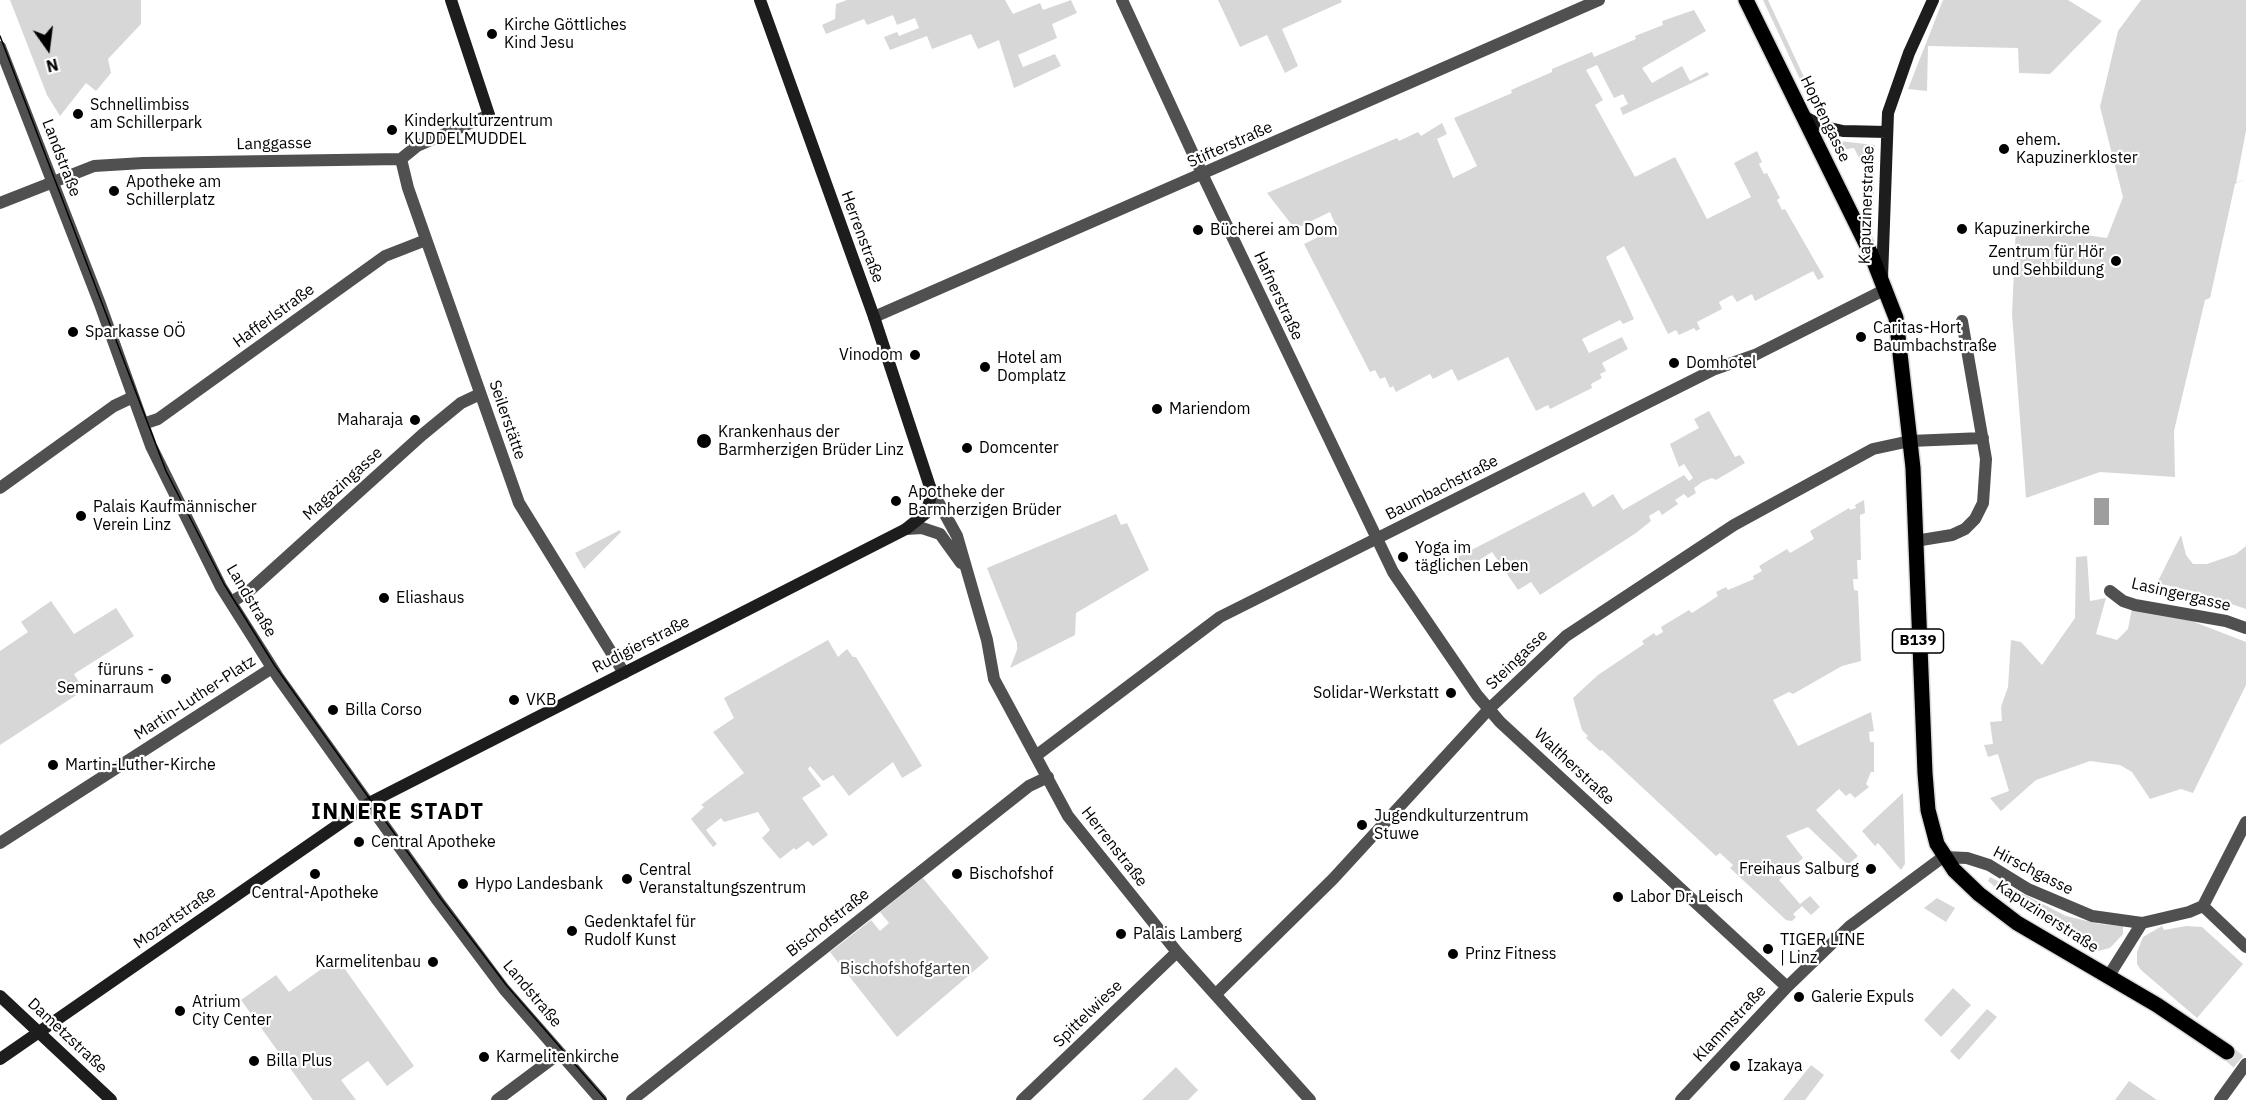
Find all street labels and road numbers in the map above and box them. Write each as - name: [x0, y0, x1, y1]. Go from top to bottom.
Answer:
- street label: Hopfengasse: [1796, 73, 1854, 165]
- street label: Landstraße: [37, 116, 85, 200]
- street label: Stifterstraße: [1185, 118, 1275, 172]
- street label: Langgasse: [236, 134, 312, 154]
- street label: Kapuzinerstraße: [1855, 145, 1879, 265]
- street label: Herrenstraße: [837, 188, 887, 286]
- street label: Hafnerstraße: [1249, 249, 1307, 343]
- street label: Hafferlstraße: [230, 280, 318, 352]
- street label: Seilerstätte: [484, 378, 530, 462]
- street label: Magazingasse: [299, 443, 387, 525]
- street label: Baumbachstraße: [1383, 451, 1501, 525]
- street label: Landstraße: [222, 561, 280, 641]
- street label: Lasingergasse: [2129, 574, 2233, 616]
- street label: Rudigierstraße: [589, 612, 693, 678]
- street label: Steingasse: [1482, 626, 1552, 694]
- road number: B139: [1892, 629, 1944, 653]
- street label: Martin-Luther-Platz: [131, 652, 259, 744]
- street label: Waltherstraße: [1530, 725, 1618, 809]
- street label: Herrenstraße: [1077, 803, 1151, 891]
- street label: Hirschgasse: [1990, 843, 2076, 899]
- street label: Kapuzinerstraße: [1992, 877, 2102, 957]
- street label: Mozartstraße: [130, 883, 220, 953]
- street label: Bischofstraße: [783, 885, 873, 961]
- street label: Landstraße: [498, 957, 566, 1031]
- street label: Spittelwiese: [1050, 976, 1126, 1052]
- street label: Klammstraße: [1690, 982, 1770, 1066]
- street label: Dametzstraße: [23, 994, 111, 1078]

